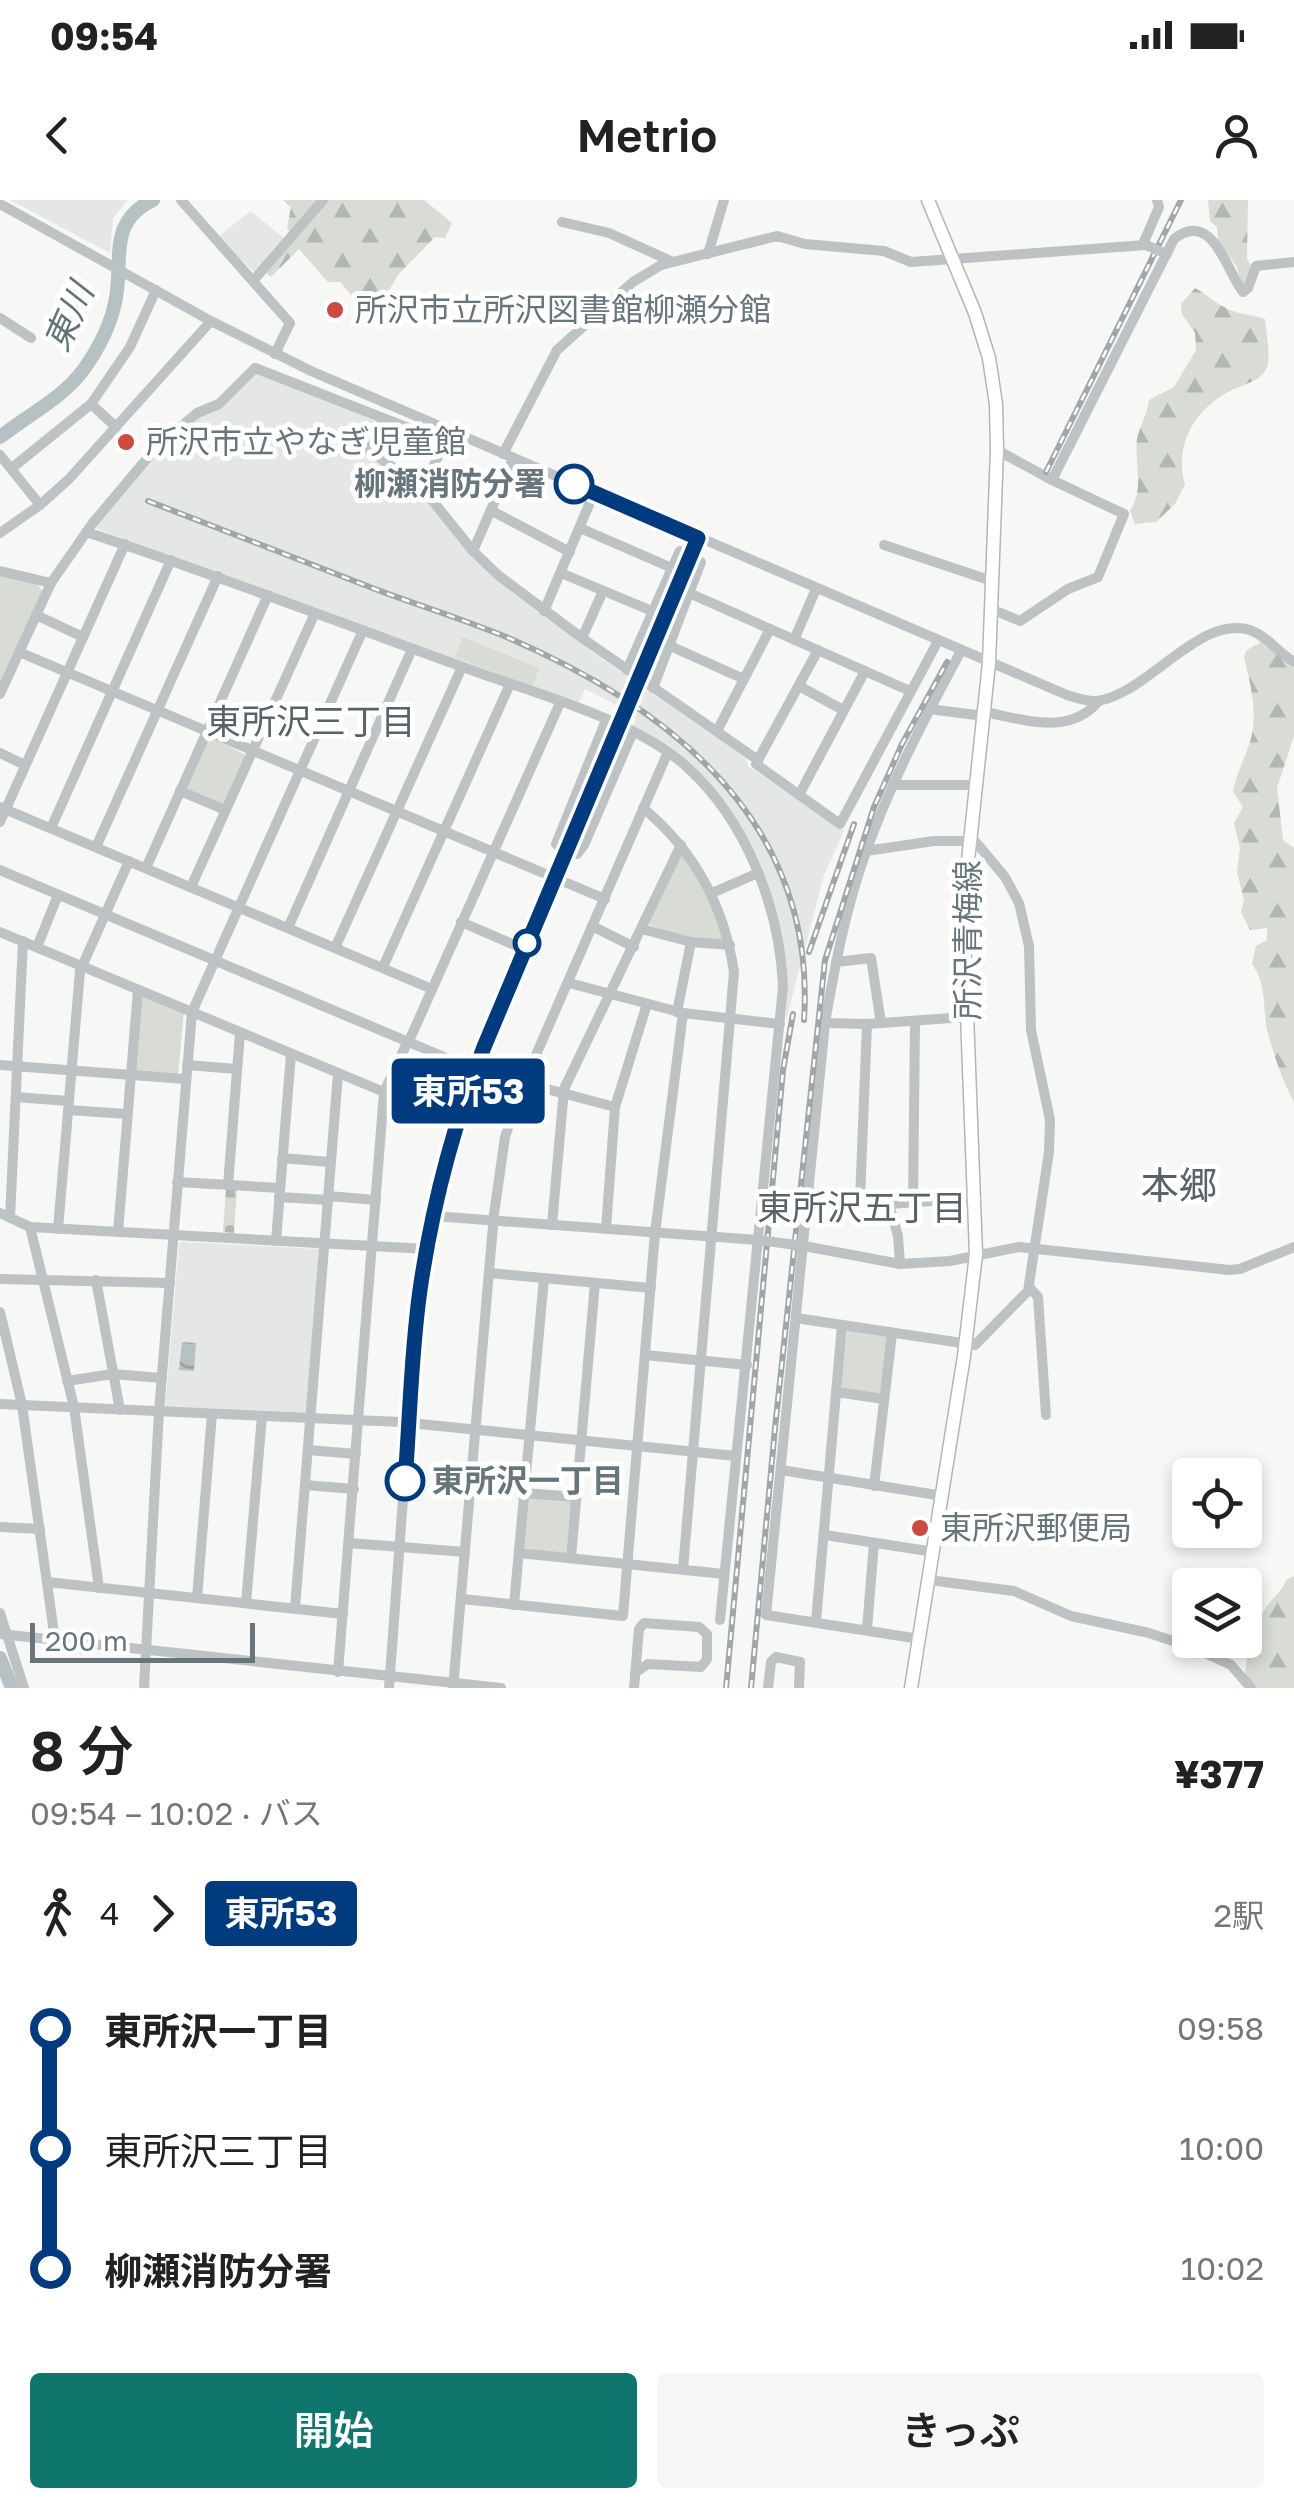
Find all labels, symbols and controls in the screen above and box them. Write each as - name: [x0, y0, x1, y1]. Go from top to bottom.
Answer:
- text: 09:54: [50, 13, 158, 58]
- icon: back: [30, 108, 85, 163]
- text: Metrio: [577, 108, 717, 162]
- icon: person: [1209, 108, 1264, 163]
- water label: 東川: [35, 272, 103, 357]
- place label: 所沢市立所沢図書館柳瀬分館: [355, 290, 771, 328]
- marker: 所沢市立所沢図書館柳瀬分館: [324, 299, 346, 321]
- place label: 所沢市立やなぎ児童館: [146, 422, 466, 460]
- marker: 所沢市立やなぎ児童館: [115, 431, 137, 453]
- place label: 柳瀬消防分署: [354, 464, 546, 502]
- marker: 柳瀬消防分署: [555, 465, 593, 503]
- district label: 東所沢三丁目: [206, 700, 416, 742]
- street label: 所沢青梅線: [948, 860, 986, 1020]
- unlabelled marker: [514, 930, 540, 956]
- line badge: 東所53: [398, 1058, 538, 1124]
- text: 東所53: [412, 1070, 524, 1112]
- district label: 本郷: [1141, 1162, 1217, 1207]
- district label: 東所沢五丁目: [757, 1186, 967, 1228]
- map controls: [1172, 1458, 1262, 1658]
- button: locate: [1172, 1458, 1262, 1548]
- place label: 東所沢一丁目: [432, 1461, 624, 1499]
- marker: 東所沢一丁目: [386, 1462, 424, 1500]
- place label: 東所沢郵便局: [940, 1508, 1132, 1546]
- marker: 東所沢郵便局: [909, 1517, 931, 1539]
- button: layers: [1172, 1568, 1262, 1658]
- scale bar: [30, 1618, 255, 1662]
- text: 200 m: [45, 1624, 128, 1657]
- text: 8 分: [30, 1717, 133, 1783]
- text: ¥377: [1174, 1751, 1264, 1796]
- text: 09:54 – 10:02 · バス: [30, 1794, 323, 1832]
- icon: walk: [30, 1886, 85, 1941]
- icon: forward: [135, 1886, 190, 1941]
- text: 東所53: [225, 1892, 337, 1934]
- text: 4: [100, 1894, 120, 1932]
- text: 2駅: [1213, 1896, 1264, 1934]
- text: 東所沢一丁目: [104, 2008, 332, 2053]
- text: 09:58: [1177, 2009, 1264, 2047]
- text: 東所沢三丁目: [104, 2128, 332, 2173]
- text: 10:00: [1179, 2129, 1264, 2167]
- text: 柳瀬消防分署: [104, 2248, 332, 2293]
- text: 10:02: [1181, 2249, 1264, 2287]
- button: 開始: [30, 2373, 637, 2488]
- button: きっぷ: [657, 2373, 1264, 2488]

